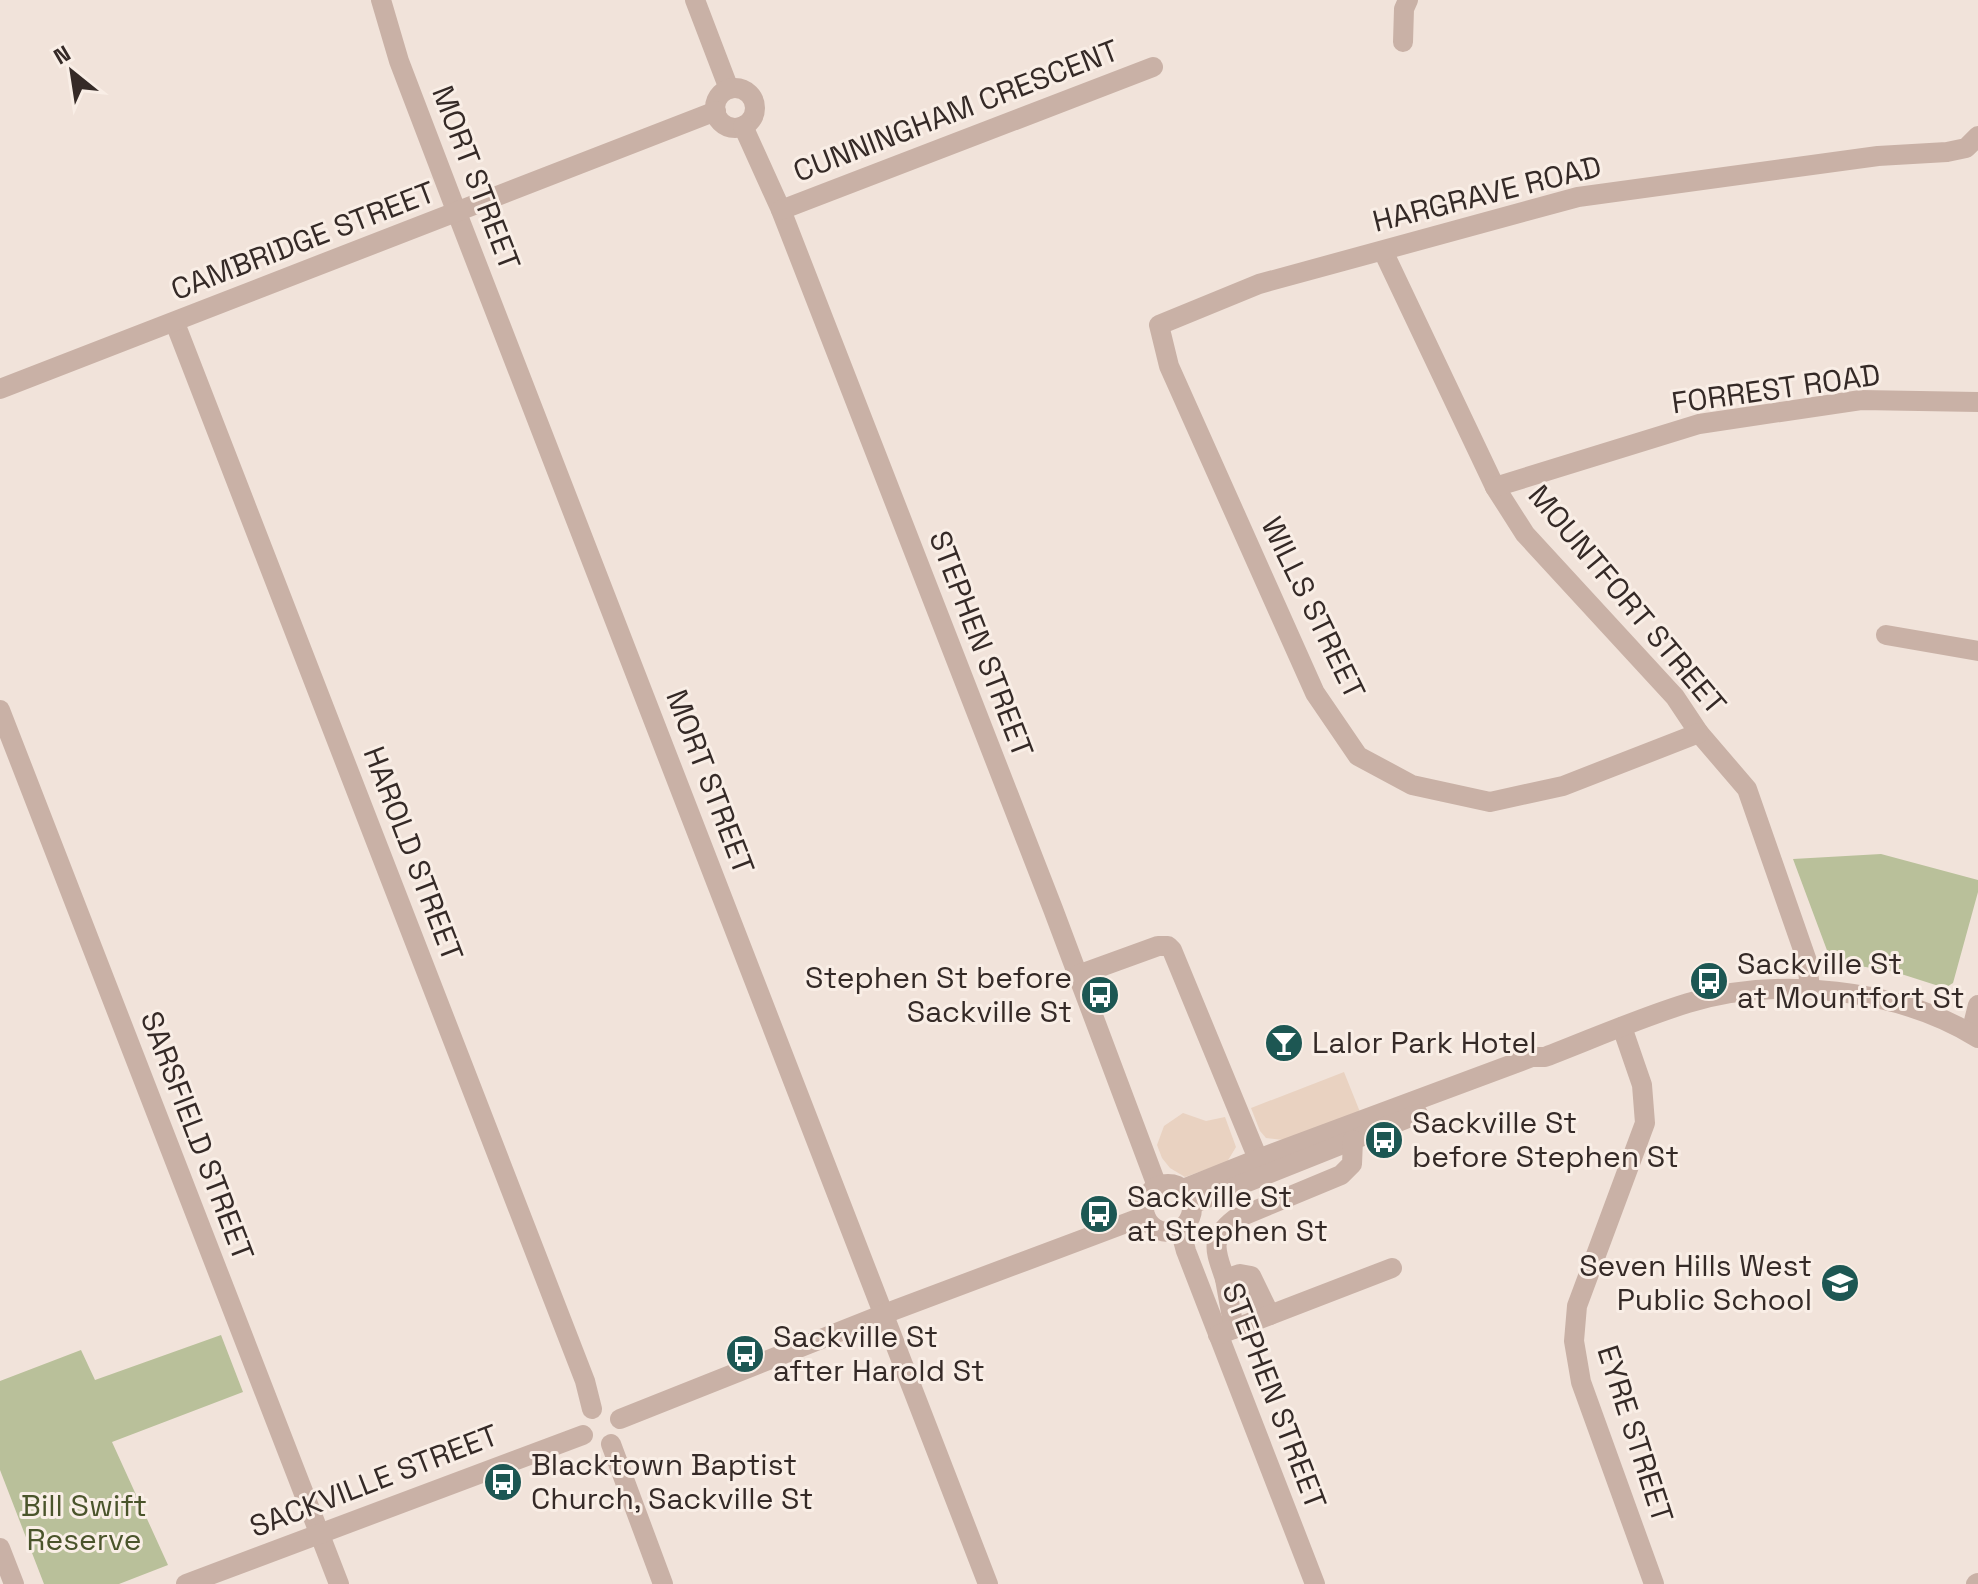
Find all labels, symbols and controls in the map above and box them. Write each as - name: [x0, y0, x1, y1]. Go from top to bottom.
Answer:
- street label: CUNNINGHAM CRESCENT: [788, 30, 1124, 191]
- north arrow: [32, 32, 112, 112]
- text: N: [49, 39, 75, 70]
- street label: MORT STREET: [423, 80, 530, 276]
- street label: HARGRAVE ROAD: [1369, 146, 1605, 241]
- street label: CAMBRIDGE STREET: [165, 172, 440, 309]
- street label: FORREST ROAD: [1669, 355, 1883, 422]
- street label: MOUNTFORT STREET: [1520, 477, 1735, 723]
- street label: WILLS STREET: [1253, 510, 1374, 705]
- street label: STEPHEN STREET: [920, 525, 1043, 763]
- street label: MORT STREET: [657, 684, 764, 880]
- street label: HAROLD STREET: [355, 741, 472, 967]
- place label: Sackville St at Mountfort St: [1737, 944, 1965, 1017]
- place label: Stephen St before Sackville St: [805, 958, 1072, 1031]
- bus stop icon: Sackville St at Mountfort St: [1688, 960, 1730, 1002]
- bus stop icon: Stephen St before Sackville St: [1079, 974, 1121, 1016]
- street label: SARSFIELD STREET: [132, 1005, 263, 1266]
- bar icon: Lalor Park Hotel: [1263, 1022, 1305, 1064]
- place label: Lalor Park Hotel: [1312, 1023, 1537, 1062]
- place label: Sackville St before Stephen St: [1412, 1103, 1679, 1176]
- bus stop icon: Sackville St before Stephen St: [1363, 1119, 1405, 1161]
- place label: Sackville St at Stephen St: [1127, 1177, 1328, 1250]
- bus stop icon: Sackville St at Stephen St: [1078, 1193, 1120, 1235]
- place label: Seven Hills West Public School: [1579, 1246, 1812, 1319]
- school or university icon: Seven Hills West Public School: [1819, 1262, 1861, 1304]
- street label: STEPHEN STREET: [1213, 1277, 1336, 1515]
- place label: Sackville St after Harold St: [773, 1317, 985, 1390]
- bus stop icon: Sackville St after Harold St: [724, 1333, 766, 1375]
- street label: EYRE STREET: [1588, 1340, 1682, 1527]
- street label: SACKVILLE STREET: [244, 1415, 504, 1546]
- place label: Blacktown Baptist Church, Sackville St: [531, 1445, 813, 1518]
- bus stop icon: Blacktown Baptist Church, Sackville St: [482, 1461, 524, 1503]
- park label: Bill Swift Reserve: [21, 1486, 147, 1559]

